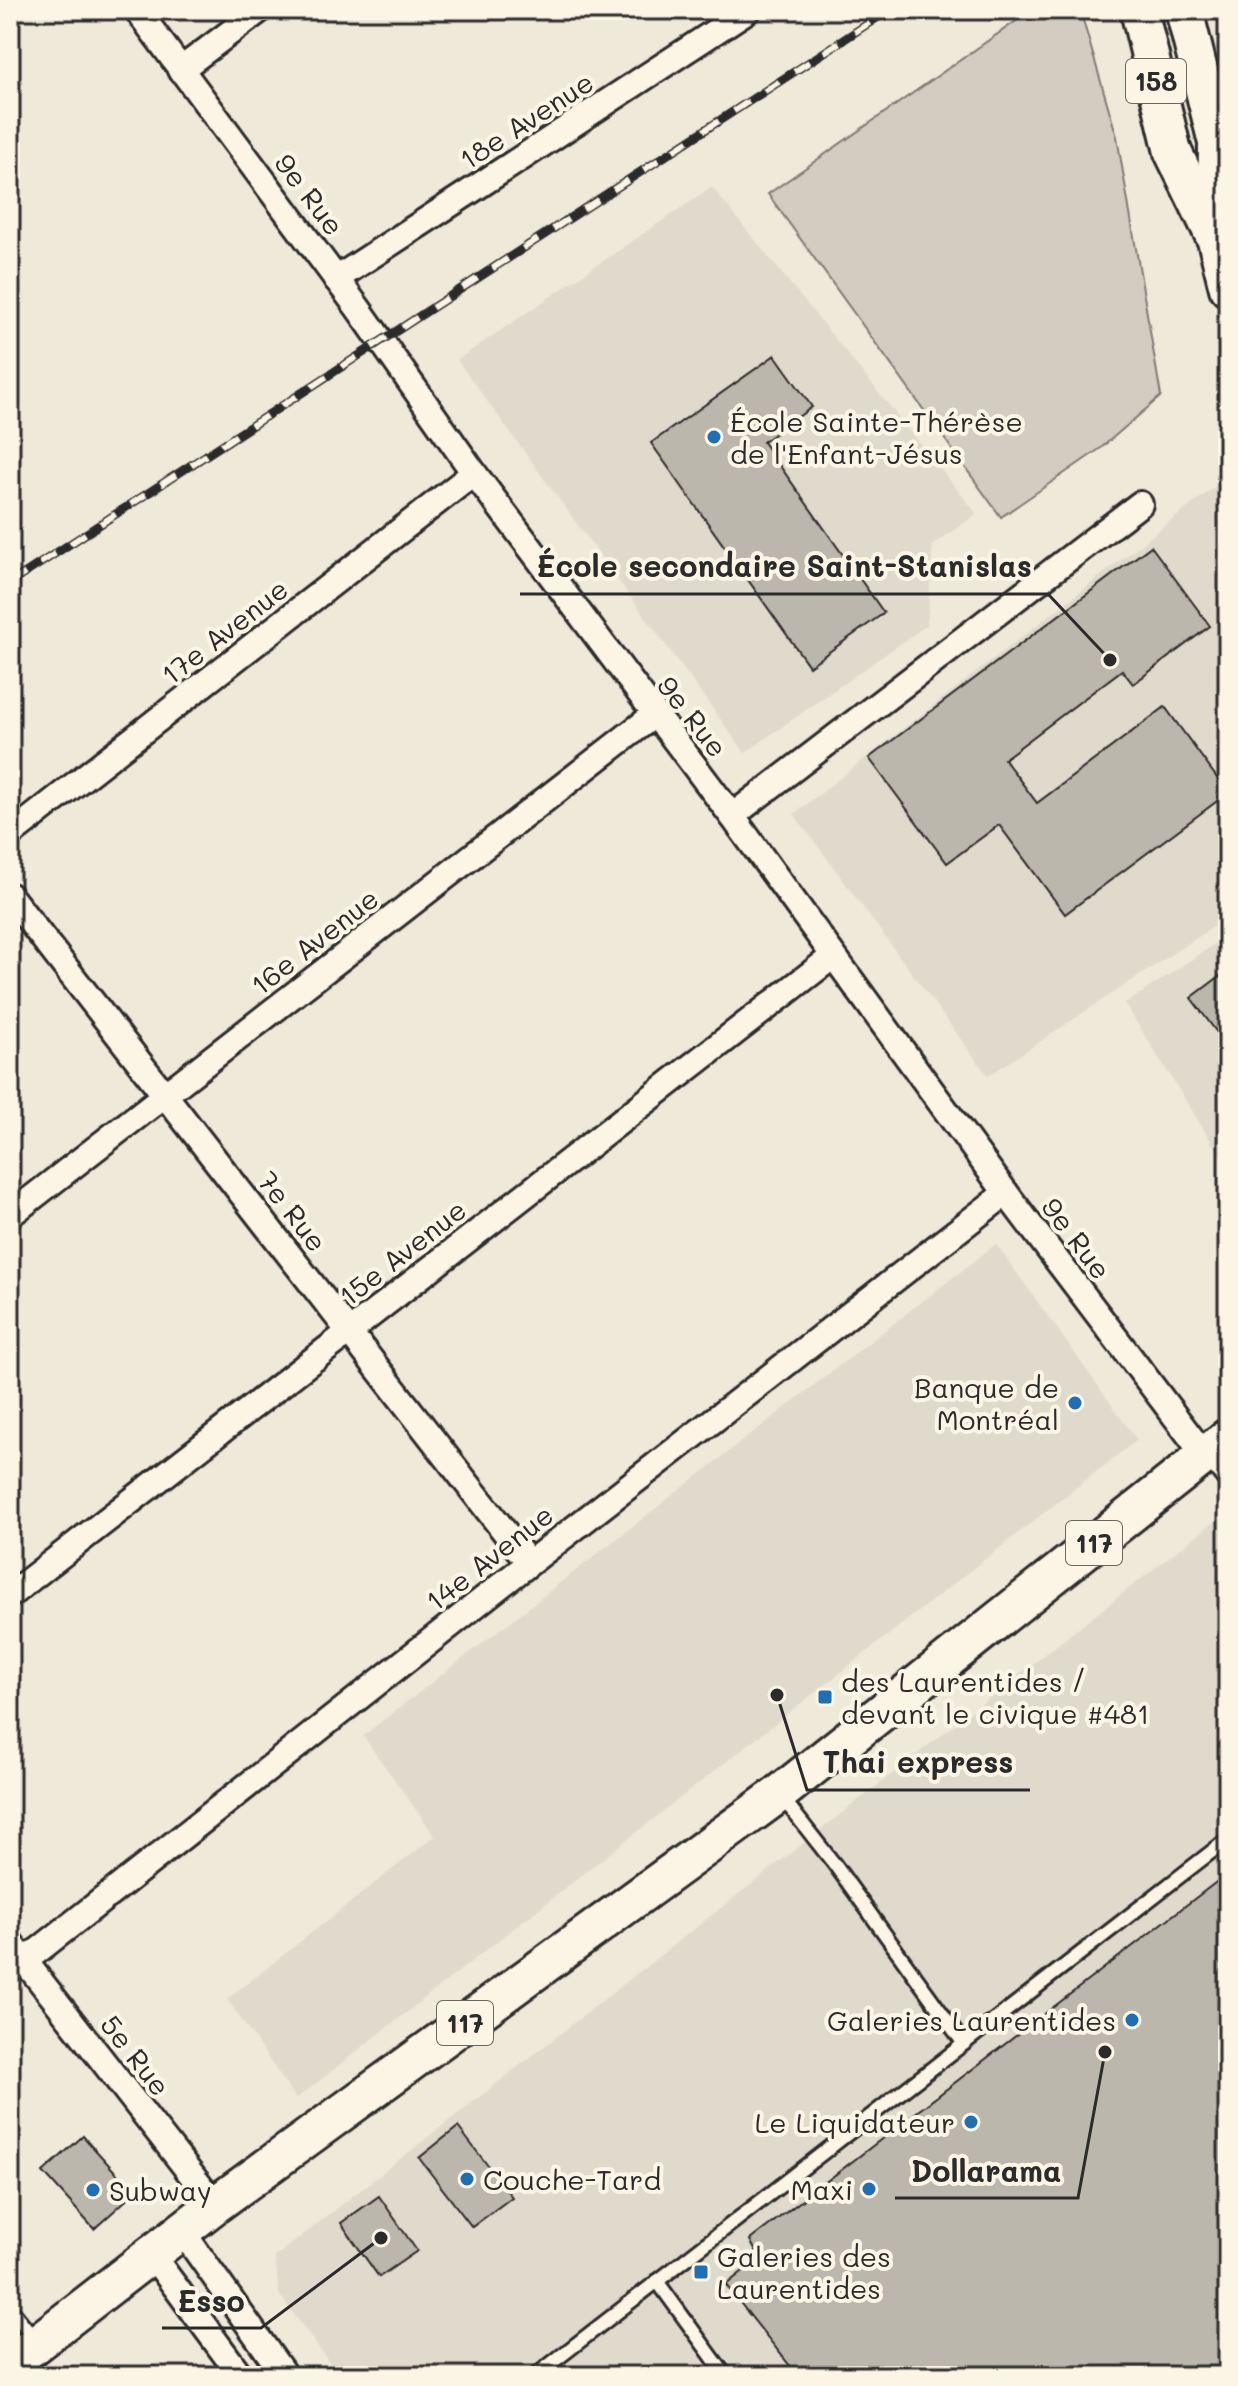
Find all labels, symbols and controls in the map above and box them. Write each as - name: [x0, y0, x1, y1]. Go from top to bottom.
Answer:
- road number: 158: [1126, 59, 1186, 103]
- street label: 18e Avenue: [452, 63, 600, 177]
- street label: 9e Rue: [268, 146, 352, 242]
- place label: École Sainte-Thérèse de l'Enfant-Jésus: [730, 403, 1023, 471]
- marker: École Sainte-Thérèse de l'Enfant-Jésus: [705, 428, 723, 446]
- callout: École secondaire Saint-Stanislas: [520, 540, 1048, 594]
- text: École secondaire Saint-Stanislas: [536, 545, 1032, 585]
- street label: 17e Avenue: [153, 570, 295, 692]
- street label: 9e Rue: [650, 668, 736, 764]
- street label: 16e Avenue: [243, 880, 385, 1002]
- street label: 7e Rue: [250, 1163, 336, 1259]
- street label: 9e Rue: [1035, 1190, 1119, 1286]
- street label: 15e Avenue: [331, 1191, 473, 1313]
- place label: Banque de Montréal: [914, 1369, 1059, 1437]
- marker: Banque de Montréal: [1066, 1394, 1084, 1412]
- street label: 14e Avenue: [418, 1496, 560, 1618]
- road number: 117: [1066, 1521, 1122, 1565]
- place label: des Laurentides / devant le civique #481: [841, 1663, 1150, 1731]
- marker: des Laurentides / devant le civique #481: [816, 1688, 834, 1706]
- callout: Thai express: [807, 1736, 1030, 1790]
- text: Thai express: [823, 1741, 1013, 1781]
- road number: 117: [437, 2001, 493, 2045]
- place label: Galeries Laurentides: [827, 2002, 1116, 2038]
- street label: 5e Rue: [93, 2007, 179, 2103]
- marker: Galeries Laurentides: [1123, 2011, 1141, 2029]
- place label: Le Liquidateur: [755, 2104, 955, 2140]
- marker: Le Liquidateur: [962, 2113, 980, 2131]
- callout: Dollarama: [895, 2144, 1078, 2198]
- text: Dollarama: [911, 2150, 1061, 2190]
- place label: Couche-Tard: [483, 2161, 661, 2197]
- marker: Couche-Tard: [458, 2170, 476, 2188]
- place label: Maxi: [790, 2171, 853, 2207]
- place label: Subway: [109, 2172, 212, 2208]
- marker: Maxi: [860, 2180, 878, 2198]
- marker: Subway: [84, 2181, 102, 2199]
- place label: Galeries des Laurentides: [717, 2238, 891, 2306]
- marker: Galeries des Laurentides: [692, 2263, 710, 2281]
- callout: Esso: [162, 2274, 261, 2328]
- text: Esso: [177, 2280, 245, 2320]

